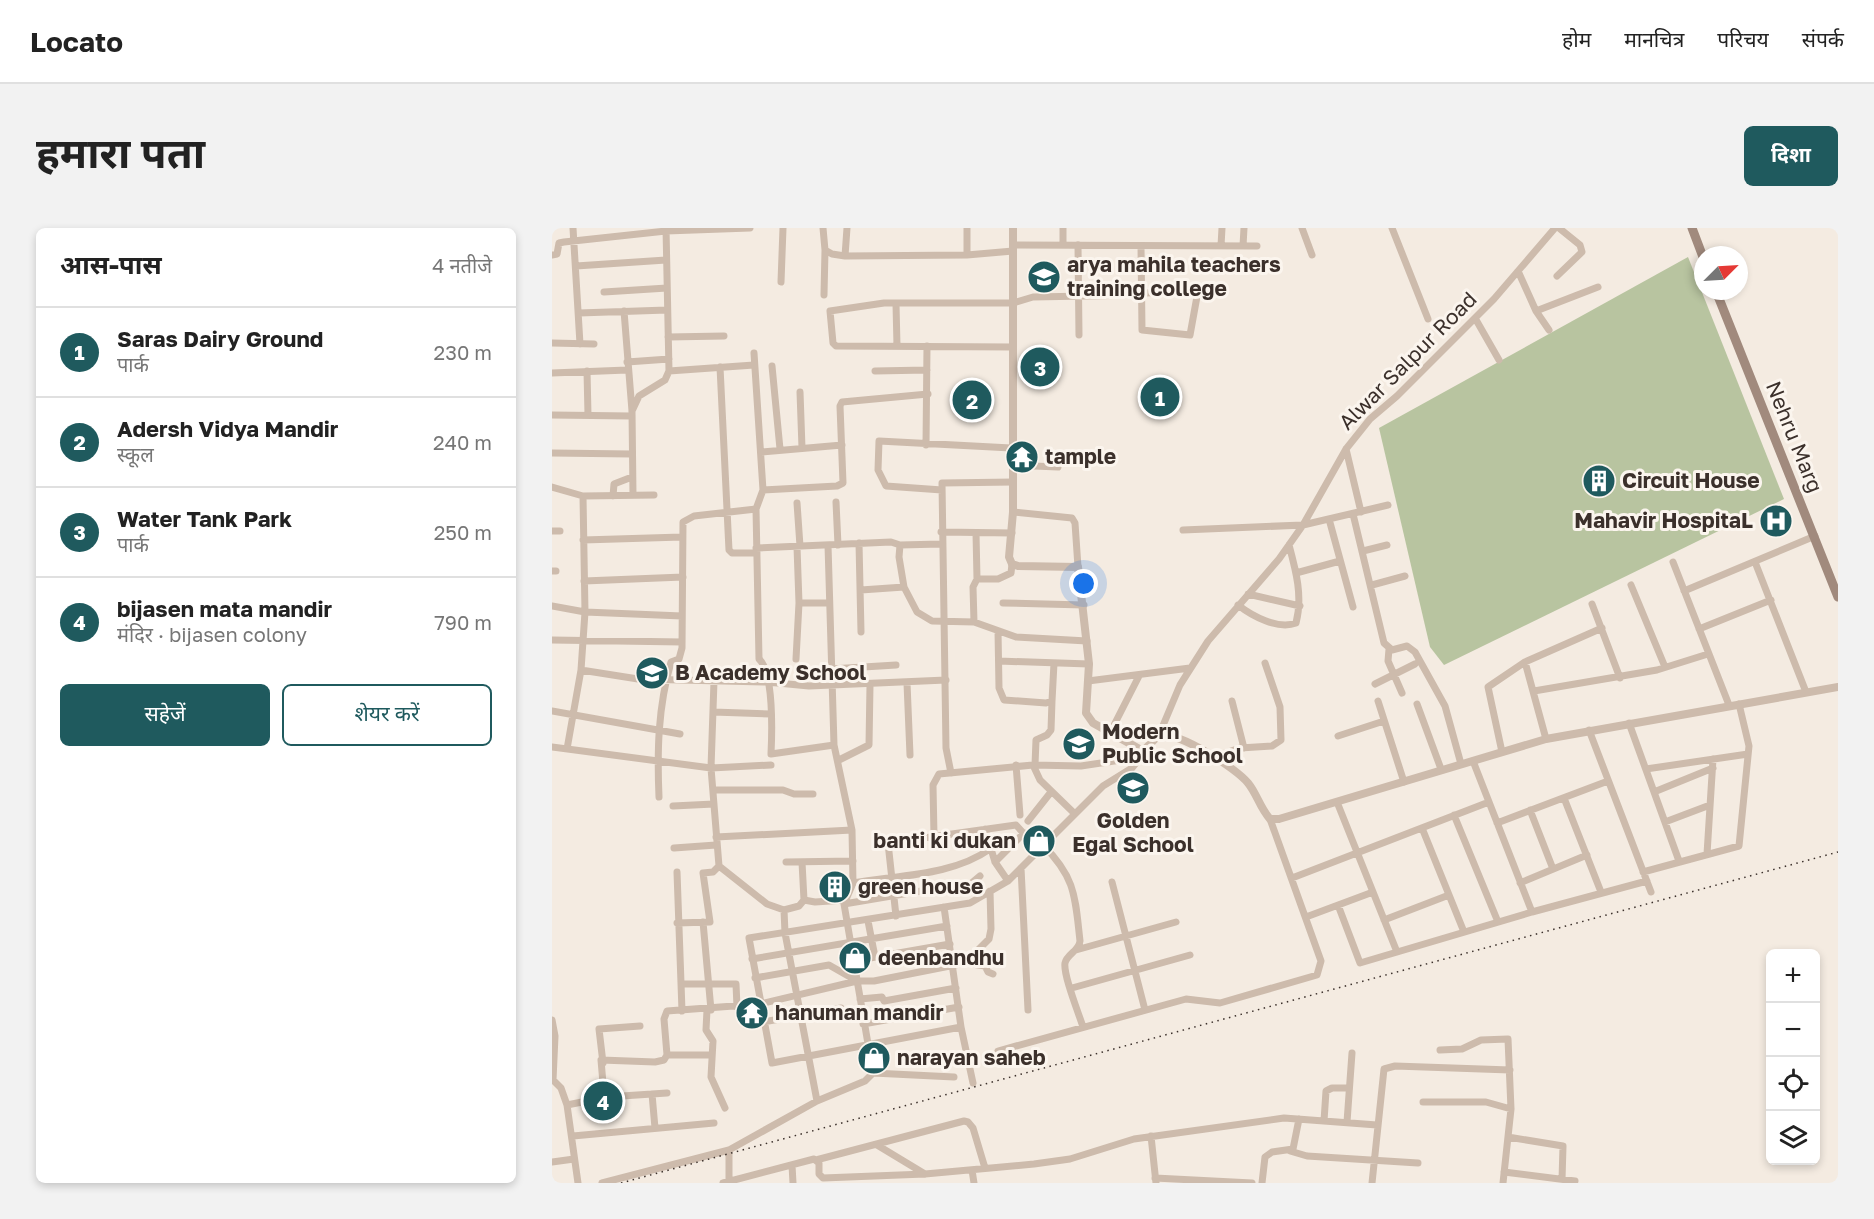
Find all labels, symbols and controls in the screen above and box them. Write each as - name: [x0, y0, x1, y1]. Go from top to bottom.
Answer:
- text: Locato: [30, 25, 123, 58]
- text: होम: [1562, 26, 1591, 52]
- text: मानचित्र: [1624, 26, 1684, 52]
- text: परिचय: [1717, 26, 1769, 52]
- text: संपर्क: [1802, 26, 1844, 52]
- button: दिशा: [1744, 126, 1838, 186]
- text: हमारा पता: [36, 127, 205, 177]
- north arrow: [1694, 246, 1748, 300]
- text: आस-पास: [60, 249, 162, 280]
- place label: arya mahila teachers training college: [1067, 251, 1281, 301]
- text: 4 नतीजे: [432, 253, 492, 277]
- school or university icon: arya mahila teachers training college: [1026, 259, 1062, 295]
- street label: Alwar Salpur Road: [1333, 286, 1482, 435]
- text: Saras Dairy Ground: [117, 325, 323, 352]
- text: 1: [74, 340, 85, 364]
- text: 230 m: [434, 340, 492, 364]
- pin: 3: [1020, 344, 1060, 390]
- text: पार्क: [117, 352, 149, 376]
- pin: 1: [1140, 374, 1180, 420]
- street label: Nehru Marg: [1761, 377, 1829, 496]
- pin: 2: [952, 378, 992, 423]
- text: Adersh Vidya Mandir: [117, 415, 338, 442]
- text: 2: [73, 430, 86, 454]
- text: 240 m: [433, 430, 492, 454]
- temple icon: tample: [1004, 439, 1040, 475]
- text: स्कूल: [117, 442, 154, 466]
- place label: tample: [1045, 443, 1116, 469]
- building icon: Circuit House: [1581, 463, 1617, 499]
- place label: Circuit House: [1622, 467, 1760, 493]
- hospital icon: Mahavir HospitaL: [1758, 503, 1794, 539]
- text: Water Tank Park: [117, 505, 292, 532]
- place label: Mahavir HospitaL: [1574, 507, 1753, 533]
- text: 3: [73, 520, 86, 544]
- text: 250 m: [434, 520, 492, 544]
- text: पार्क: [117, 532, 149, 556]
- your location: [1069, 569, 1098, 598]
- text: bijasen mata mandir: [117, 595, 332, 622]
- text: 4: [73, 610, 86, 634]
- text: 790 m: [434, 610, 492, 634]
- text: मंदिर · bijasen colony: [117, 622, 307, 646]
- school or university icon: B Academy School: [634, 655, 670, 691]
- place label: B Academy School: [675, 659, 866, 685]
- button: सहेजें: [60, 684, 270, 746]
- button: शेयर करें: [282, 684, 492, 746]
- place label: Modern Public School: [1102, 718, 1243, 768]
- school or university icon: Modern Public School: [1061, 726, 1097, 762]
- school or university icon: Golden Egal School: [1115, 770, 1151, 806]
- place label: Golden Egal School: [1072, 807, 1194, 857]
- shop icon: banti ki dukan: [1021, 823, 1057, 859]
- place label: banti ki dukan: [873, 827, 1016, 853]
- building icon: green house: [817, 869, 853, 905]
- place label: green house: [858, 873, 983, 899]
- shop icon: deenbandhu: [837, 940, 873, 976]
- place label: deenbandhu: [878, 944, 1004, 970]
- map controls: [1766, 949, 1820, 1165]
- button: +: [1766, 949, 1820, 1003]
- temple icon: hanuman mandir: [734, 995, 770, 1031]
- place label: hanuman mandir: [775, 999, 944, 1025]
- button: −: [1766, 1003, 1820, 1057]
- shop icon: narayan saheb: [856, 1040, 892, 1076]
- place label: narayan saheb: [897, 1044, 1046, 1070]
- button: locate: [1766, 1057, 1820, 1111]
- pin: 4: [584, 1078, 622, 1124]
- button: layers: [1766, 1111, 1820, 1165]

